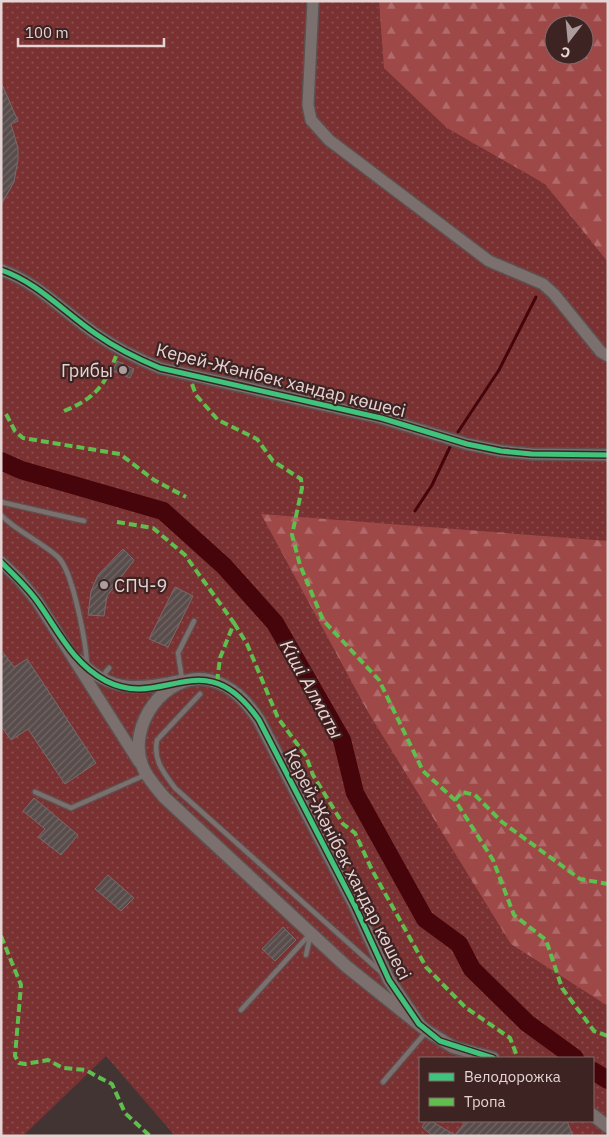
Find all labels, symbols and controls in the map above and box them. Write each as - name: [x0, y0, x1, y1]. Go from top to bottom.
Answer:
- scale bar: [18, 15, 164, 47]
- north arrow: [544, 15, 594, 65]
- text: 100 m: [25, 23, 69, 42]
- text: С: [559, 43, 572, 62]
- street label: Керей-Жәнібек хандар көшесі: [154, 338, 408, 422]
- place label: Грибы: [61, 359, 113, 382]
- marker: Грибы: [117, 364, 129, 376]
- place label: СПЧ-9: [114, 574, 167, 597]
- marker: СПЧ-9: [98, 579, 110, 591]
- water label: Кіші Алматы: [275, 635, 349, 743]
- street label: Керей-Жәнібек хандар көшесі: [280, 745, 416, 983]
- legend: [419, 1057, 594, 1122]
- text: Велодорожка: [464, 1067, 561, 1086]
- text: Тропа: [464, 1092, 506, 1111]

